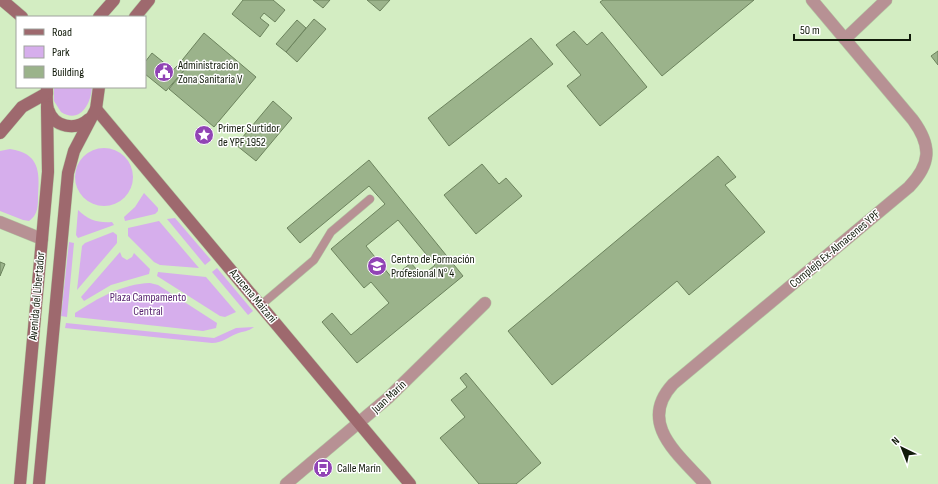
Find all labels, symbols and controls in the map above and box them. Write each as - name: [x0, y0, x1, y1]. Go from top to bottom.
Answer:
- legend: [16, 16, 146, 88]
- scale bar: [794, 16, 910, 42]
- text: 50 m: [800, 23, 820, 38]
- text: Road: [52, 25, 72, 40]
- text: Park: [52, 45, 70, 60]
- place label: Administración Zona Sanitaria V: [177, 58, 243, 87]
- public building icon: Administración Zona Sanitaria V: [153, 61, 175, 83]
- text: Building: [52, 65, 84, 80]
- place label: Primer Surtidor de YPF 1952: [218, 121, 280, 150]
- place icon: Primer Surtidor de YPF 1952: [193, 124, 215, 146]
- street label: Complejo Ex-Almacenes YPF: [787, 207, 883, 291]
- street label: Avenida del Libertador: [26, 250, 48, 342]
- place label: Centro de Formación Profesional N° 4: [391, 252, 475, 281]
- school or university icon: Centro de Formación Profesional N° 4: [366, 255, 388, 277]
- street label: Azucena Maizani: [225, 265, 280, 326]
- park label: Plaza Campamento Central: [110, 290, 186, 319]
- street label: Juan Marín: [368, 377, 409, 417]
- north arrow: [882, 428, 922, 468]
- text: N: [889, 434, 902, 448]
- bus stop icon: Calle Marín: [312, 457, 334, 479]
- place label: Calle Marín: [337, 461, 381, 476]

